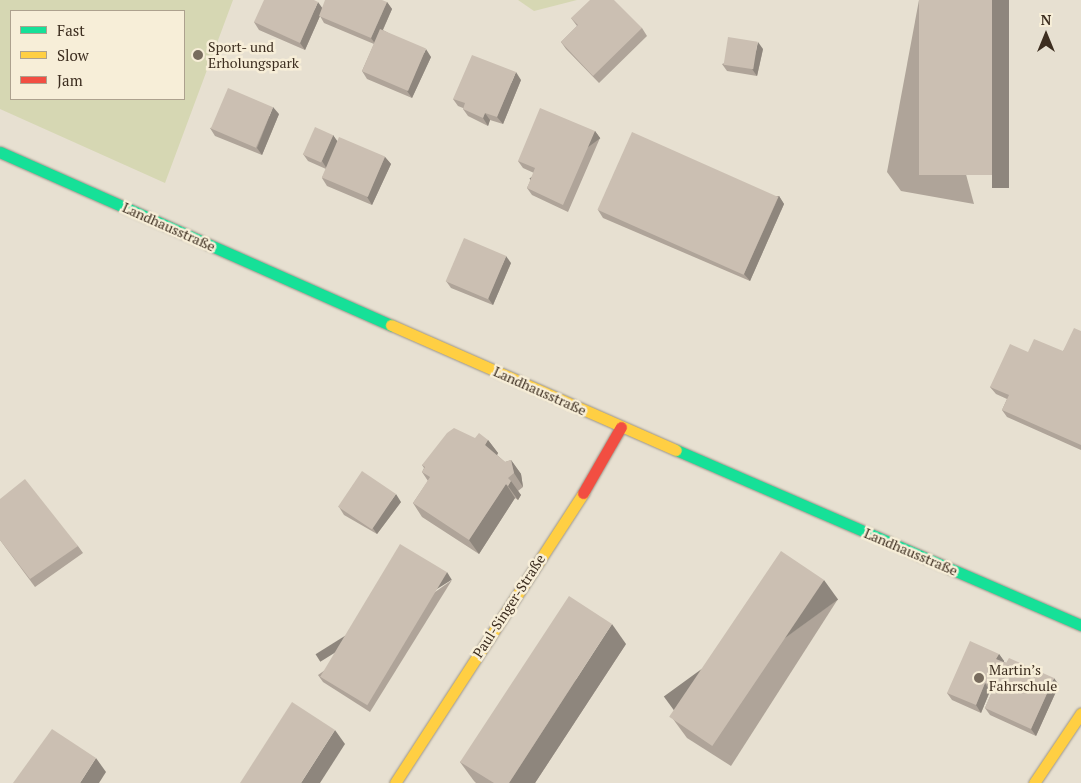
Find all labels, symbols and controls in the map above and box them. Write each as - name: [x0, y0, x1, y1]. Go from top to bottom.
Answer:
- legend: [10, 10, 185, 100]
- north arrow: [1021, 10, 1071, 60]
- text: N: [1041, 10, 1051, 29]
- text: Fast: [57, 20, 85, 40]
- place label: Sport- und Erholungspark: [208, 39, 299, 72]
- text: Slow: [57, 45, 89, 65]
- marker: Sport- und Erholungspark: [192, 49, 204, 61]
- text: Jam: [57, 70, 83, 90]
- street label: Landhausstraße: [120, 199, 218, 255]
- street label: Landhausstraße: [491, 363, 589, 419]
- street label: Landhausstraße: [862, 525, 960, 579]
- street label: Paul-Singer-Straße: [469, 551, 549, 661]
- place label: Martin’s Fahrschule: [989, 662, 1057, 694]
- marker: Martin’s Fahrschule: [973, 672, 985, 684]

